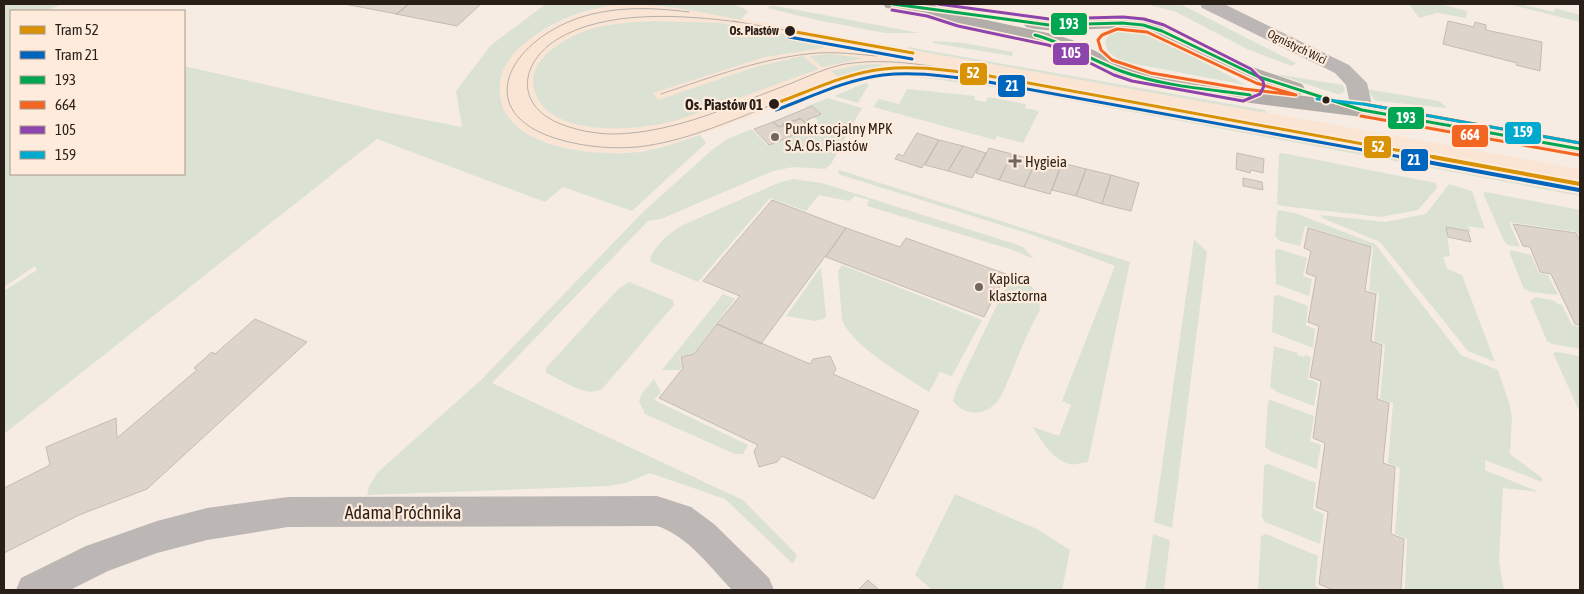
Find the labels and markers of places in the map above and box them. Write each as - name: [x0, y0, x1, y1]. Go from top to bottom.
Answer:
- place label: Os. Piastów: [730, 24, 780, 38]
- marker: Os. Piastów: [783, 24, 797, 38]
- unlabelled marker: [1321, 95, 1331, 105]
- place label: Os. Piastów 01: [685, 96, 763, 113]
- marker: Os. Piastów 01: [767, 97, 781, 111]
- place label: Punkt socjalny MPK S.A. Os. Piastów: [785, 120, 893, 154]
- marker: Punkt socjalny MPK S.A. Os. Piastów: [769, 131, 781, 143]
- place label: Hygieia: [1025, 153, 1067, 170]
- marker: Hygieia: [1009, 155, 1021, 167]
- place label: Kaplica klasztorna: [989, 270, 1047, 304]
- marker: Kaplica klasztorna: [973, 281, 985, 293]

